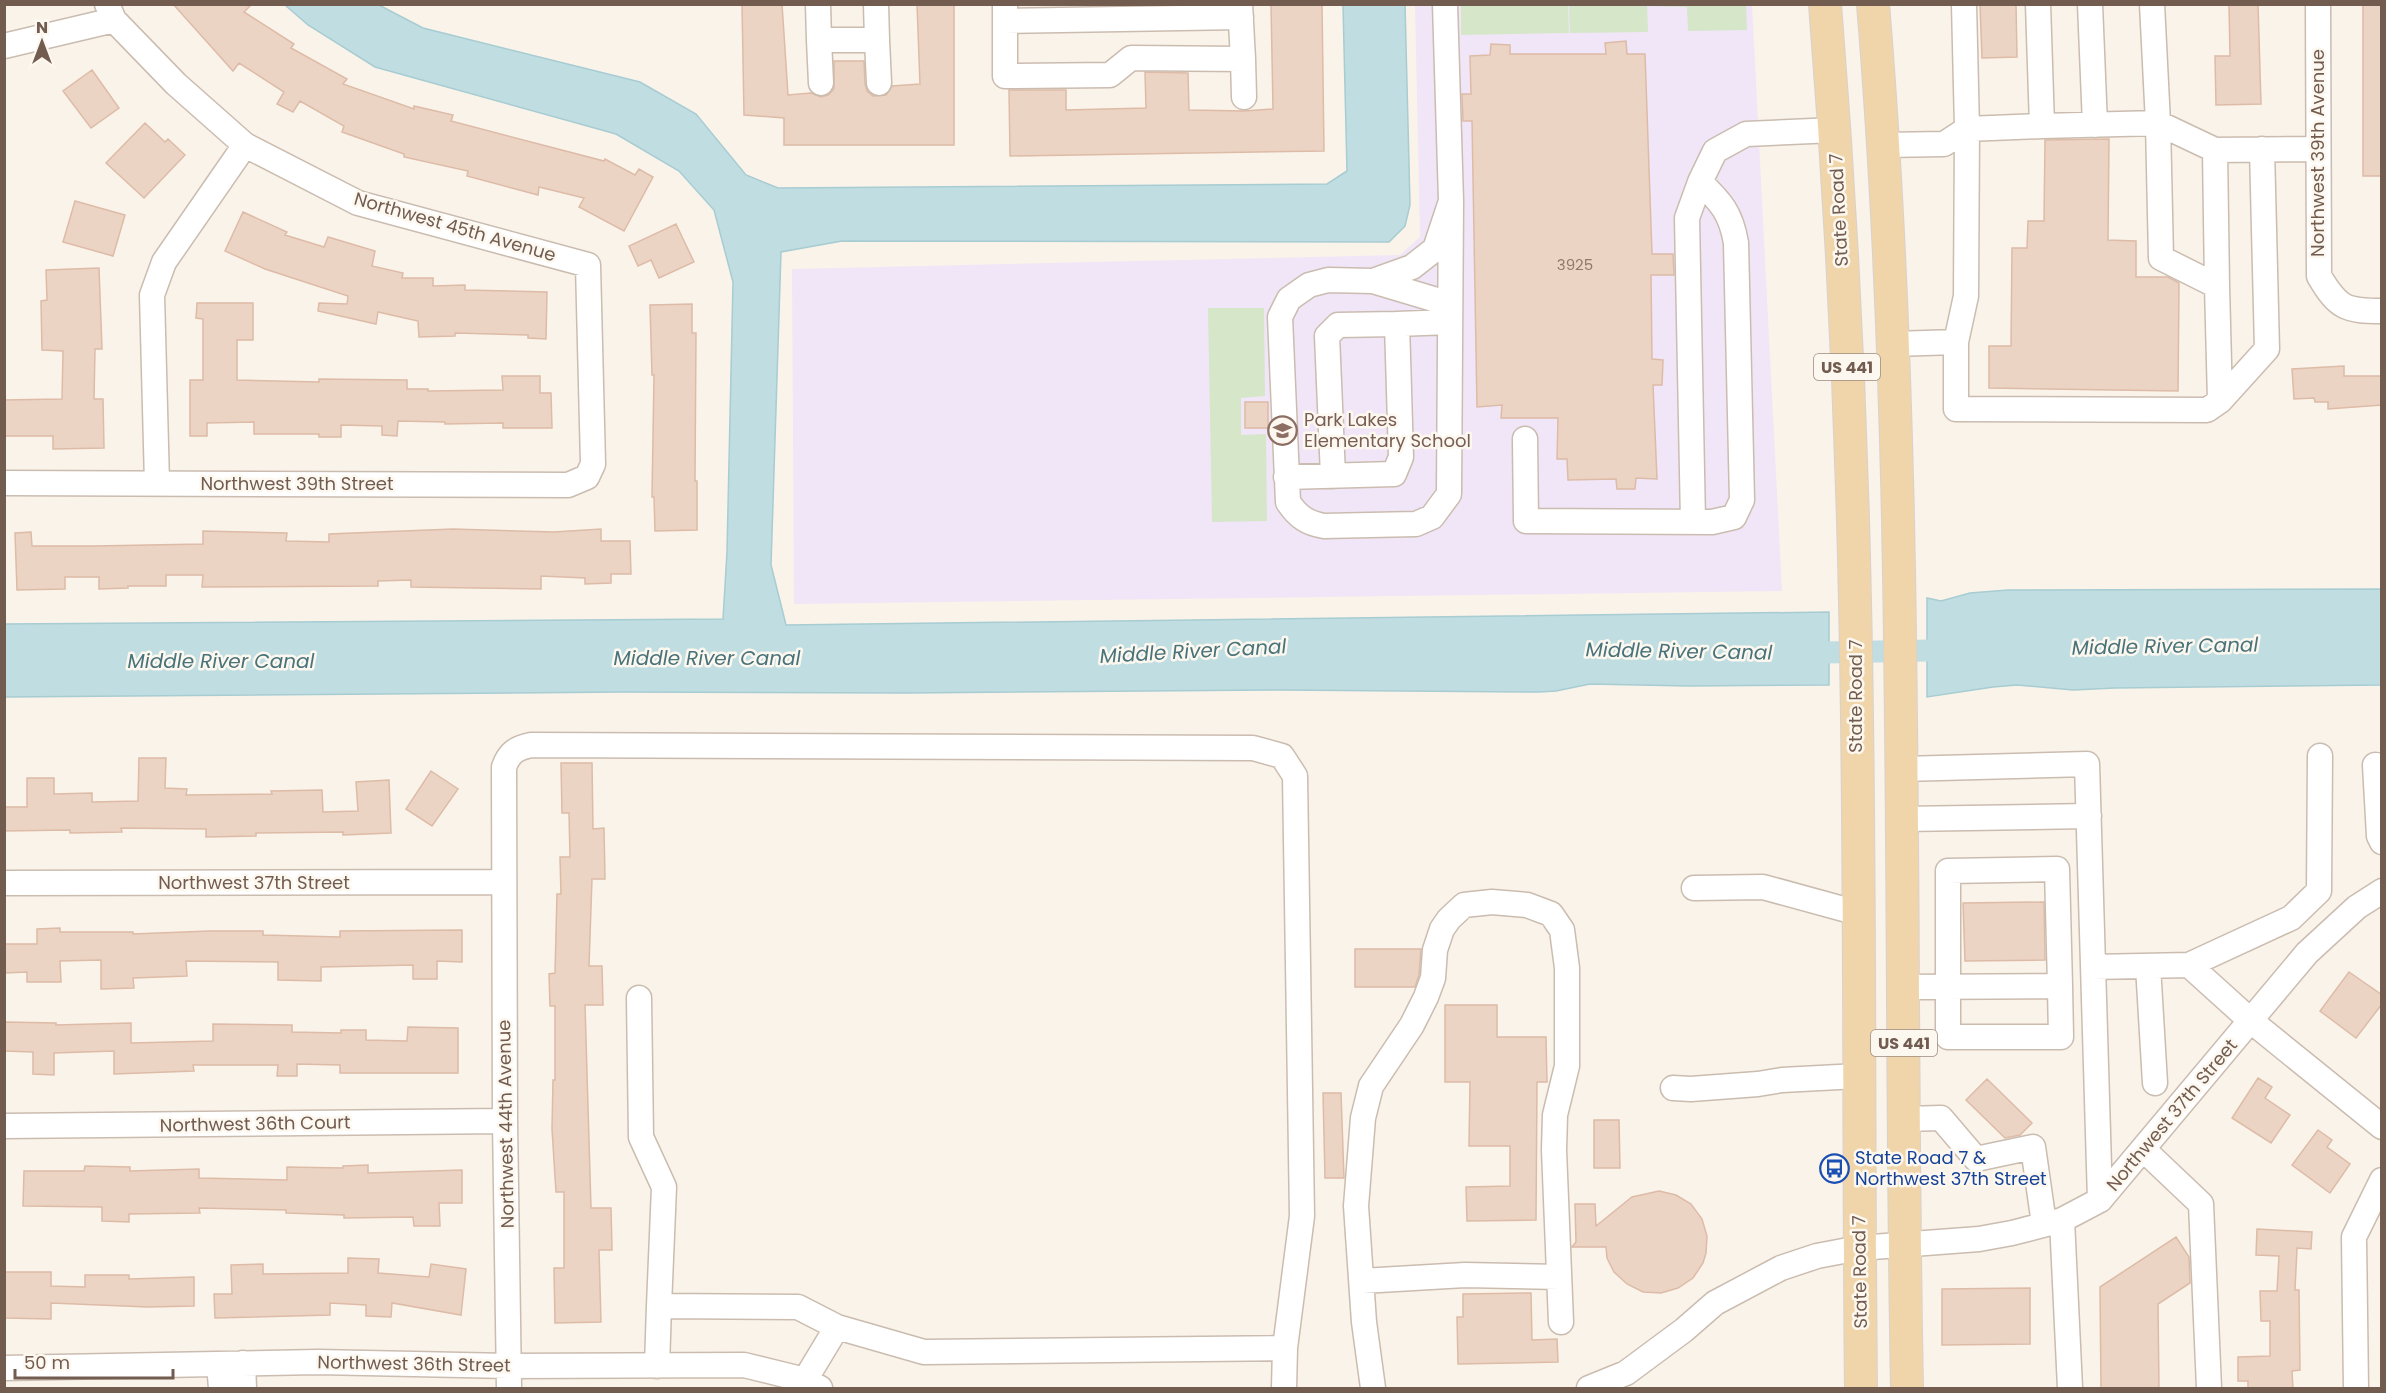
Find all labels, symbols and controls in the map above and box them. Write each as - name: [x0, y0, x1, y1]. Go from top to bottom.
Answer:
- north arrow: [12, 12, 72, 72]
- text: N: [36, 16, 48, 39]
- street label: Northwest 39th Avenue: [2305, 49, 2330, 257]
- street label: State Road 7: [1823, 153, 1854, 267]
- street label: Northwest 45th Avenue: [351, 186, 559, 267]
- house number: 3925: [1557, 254, 1593, 275]
- road number: US 441: [1814, 354, 1880, 380]
- place label: Park Lakes Elementary School: [1304, 407, 1471, 453]
- school or university icon: Park Lakes Elementary School: [1267, 414, 1299, 446]
- street label: Northwest 39th Street: [200, 471, 394, 496]
- water label: Middle River Canal: [2071, 630, 2259, 662]
- water label: Middle River Canal: [1099, 632, 1287, 670]
- water label: Middle River Canal: [1585, 635, 1773, 667]
- street label: State Road 7: [1843, 639, 1868, 753]
- water label: Middle River Canal: [614, 644, 800, 672]
- water label: Middle River Canal: [128, 647, 314, 675]
- street label: Northwest 37th Street: [158, 870, 350, 895]
- street label: Northwest 44th Avenue: [491, 1019, 520, 1229]
- road number: US 441: [1871, 1030, 1937, 1056]
- street label: Northwest 37th Street: [2100, 1033, 2243, 1196]
- street label: Northwest 36th Court: [159, 1109, 351, 1138]
- place label: State Road 7 & Northwest 37th Street: [1855, 1145, 2047, 1191]
- bus stop icon: State Road 7 & Northwest 37th Street: [1818, 1152, 1850, 1184]
- street label: State Road 7: [1846, 1215, 1873, 1329]
- scale bar: [15, 1342, 172, 1380]
- street label: Northwest 36th Street: [317, 1349, 511, 1378]
- text: 50 m: [24, 1350, 70, 1375]

